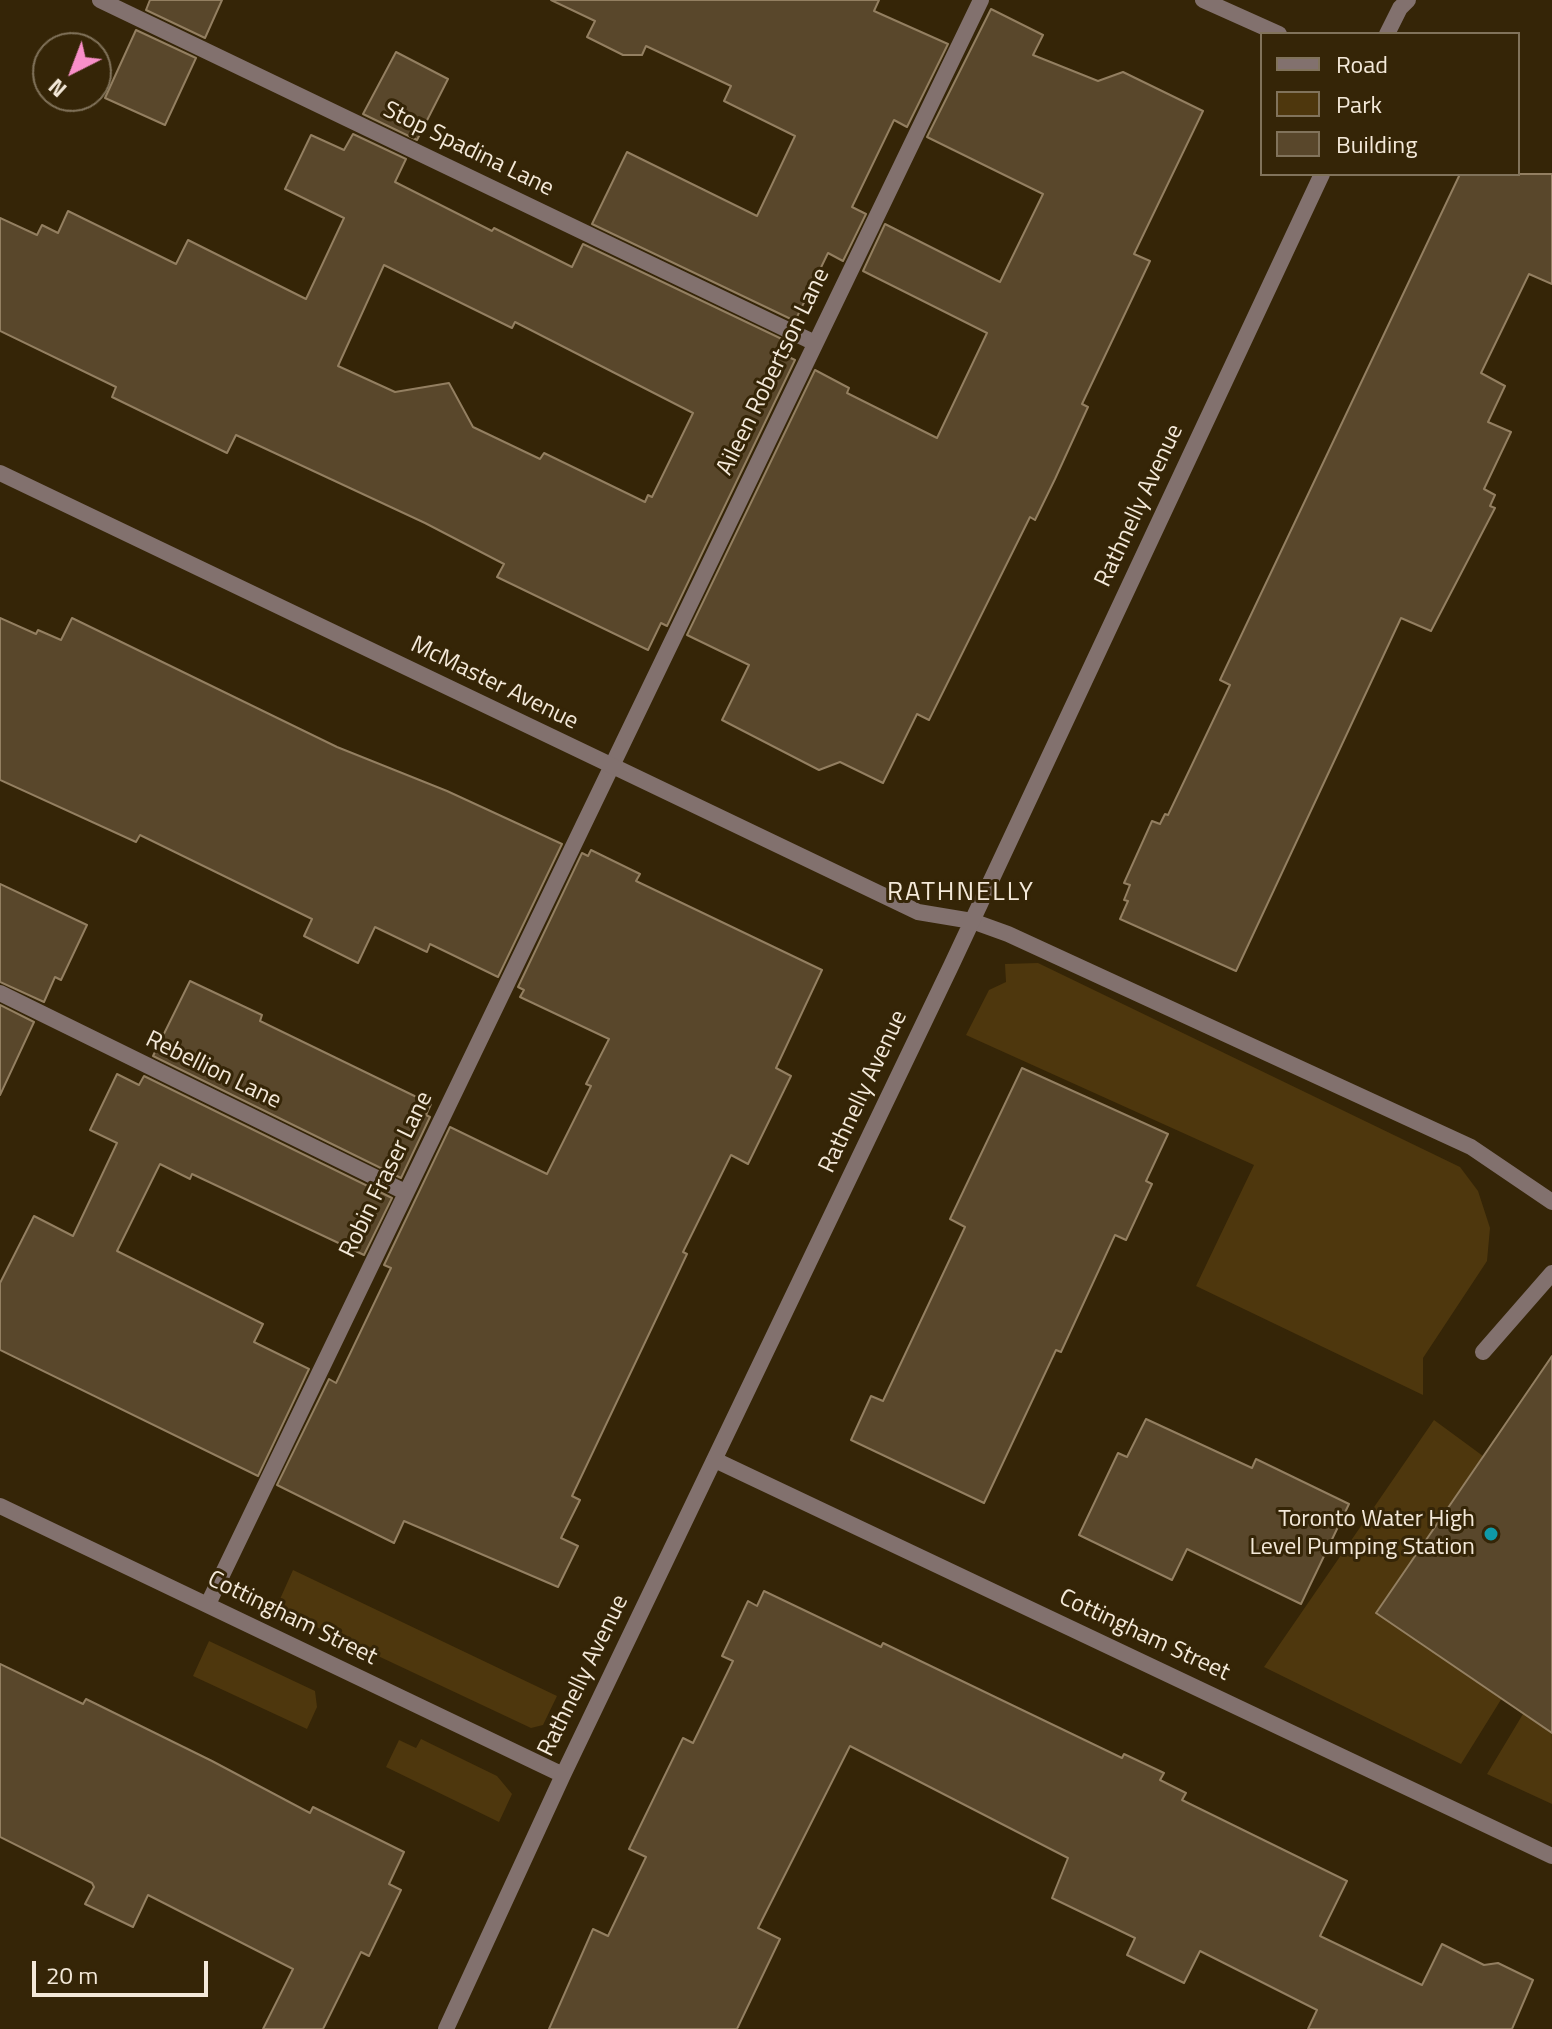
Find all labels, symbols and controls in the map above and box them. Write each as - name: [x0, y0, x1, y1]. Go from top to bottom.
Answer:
- north arrow: [32, 32, 112, 112]
- legend: [1260, 32, 1520, 176]
- text: Road: [1336, 46, 1388, 82]
- text: N: [40, 71, 74, 106]
- text: Park: [1336, 86, 1382, 122]
- street label: Stop Spadina Lane: [378, 96, 558, 204]
- text: Building: [1336, 126, 1418, 162]
- street label: Aileen Robertson Lane: [711, 264, 837, 480]
- street label: Rathnelly Avenue: [1090, 420, 1190, 592]
- street label: McMaster Avenue: [405, 631, 583, 737]
- district label: RATHNELLY: [887, 878, 1035, 910]
- street label: Rathnelly Avenue: [814, 1006, 914, 1178]
- street label: Rebellion Lane: [141, 1026, 285, 1116]
- street label: Robin Fraser Lane: [334, 1087, 440, 1263]
- place label: Toronto Water High Level Pumping Station: [1249, 1506, 1475, 1562]
- marker: Toronto Water High Level Pumping Station: [1482, 1525, 1500, 1543]
- street label: Cottingham Street: [203, 1566, 381, 1672]
- street label: Cottingham Street: [1054, 1584, 1234, 1688]
- street label: Rathnelly Avenue: [532, 1591, 636, 1761]
- scale bar: [36, 1945, 212, 1995]
- text: 20 m: [46, 1957, 98, 1993]

